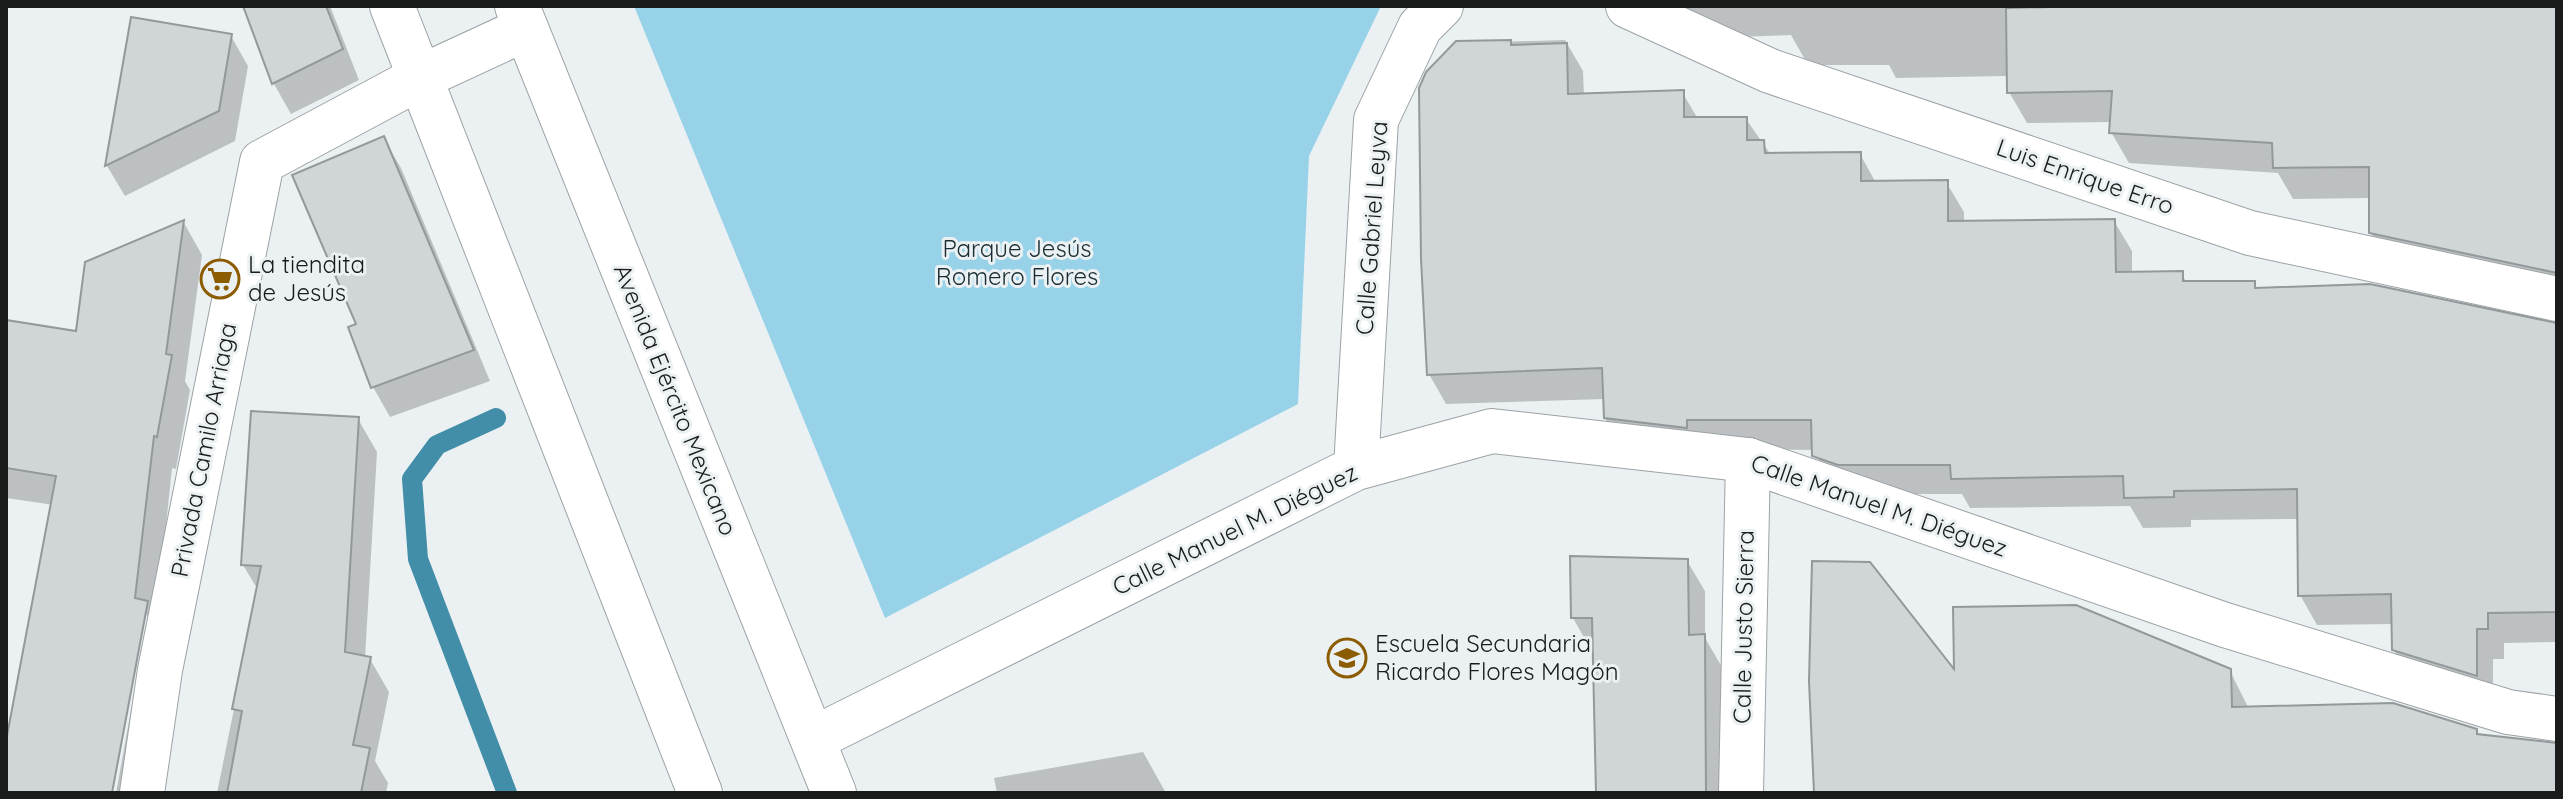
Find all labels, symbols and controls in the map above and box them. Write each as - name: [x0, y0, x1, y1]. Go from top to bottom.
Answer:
- street label: Calle Gabriel Leyva: [1349, 120, 1393, 336]
- street label: Luis Enrique Erro: [1993, 132, 2178, 220]
- park label: Parque Jesús Romero Flores: [936, 233, 1098, 291]
- place label: La tiendita de Jesús: [248, 249, 365, 307]
- supermarket icon: La tiendita de Jesús: [199, 258, 241, 300]
- street label: Avenida Ejército Mexicano: [608, 260, 744, 540]
- street label: Privada Camilo Arriaga: [164, 320, 242, 579]
- street label: Calle Manuel M. Diéguez: [1747, 447, 2011, 563]
- street label: Calle Manuel M. Diéguez: [1107, 457, 1362, 601]
- street label: Calle Justo Sierra: [1726, 530, 1760, 724]
- place label: Escuela Secundaria Ricardo Flores Magón: [1375, 628, 1619, 686]
- school or university icon: Escuela Secundaria Ricardo Flores Magón: [1326, 637, 1368, 679]

